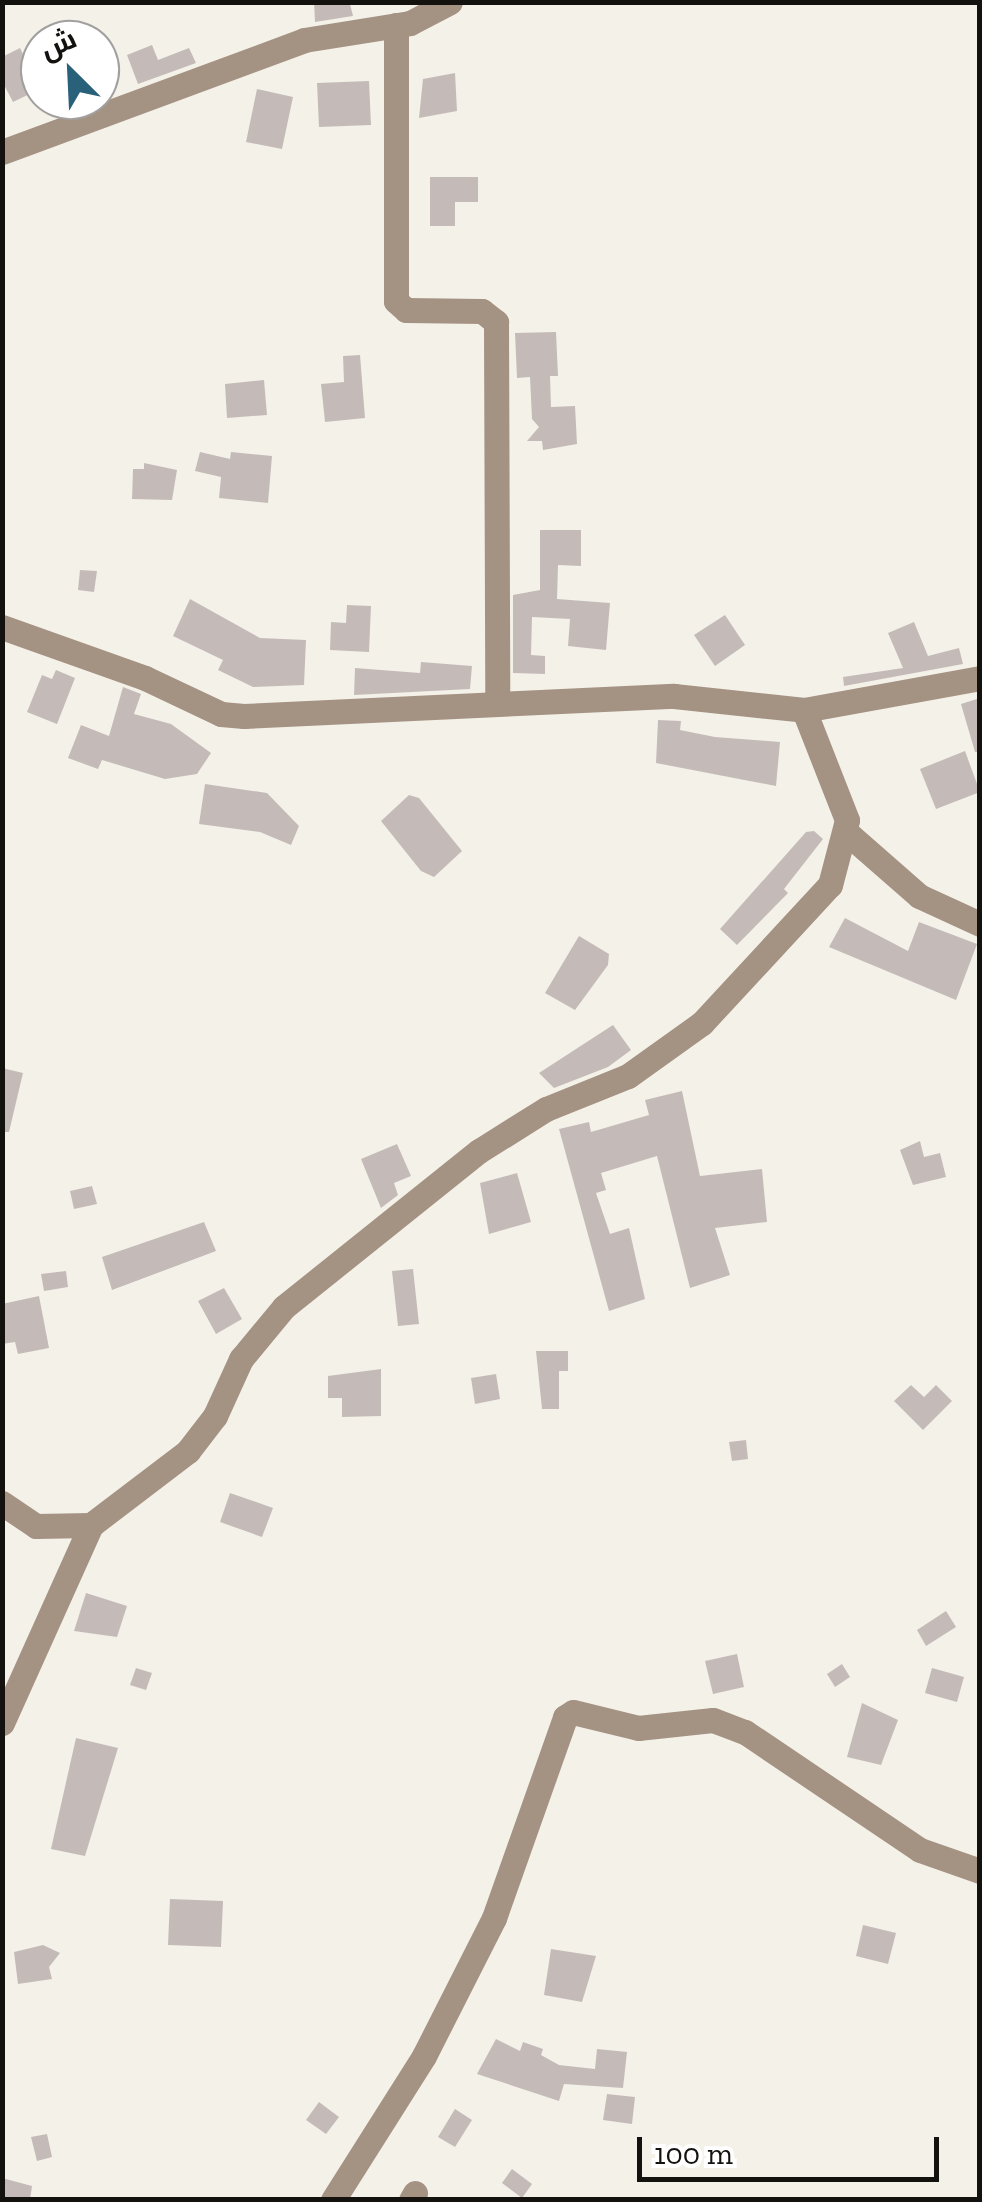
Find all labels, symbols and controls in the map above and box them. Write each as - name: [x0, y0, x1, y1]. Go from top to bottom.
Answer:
- north arrow: [20, 20, 120, 120]
- text: ش: [35, 22, 82, 66]
- scale bar: [642, 2117, 944, 2179]
- text: 100 m: [654, 2136, 733, 2172]

